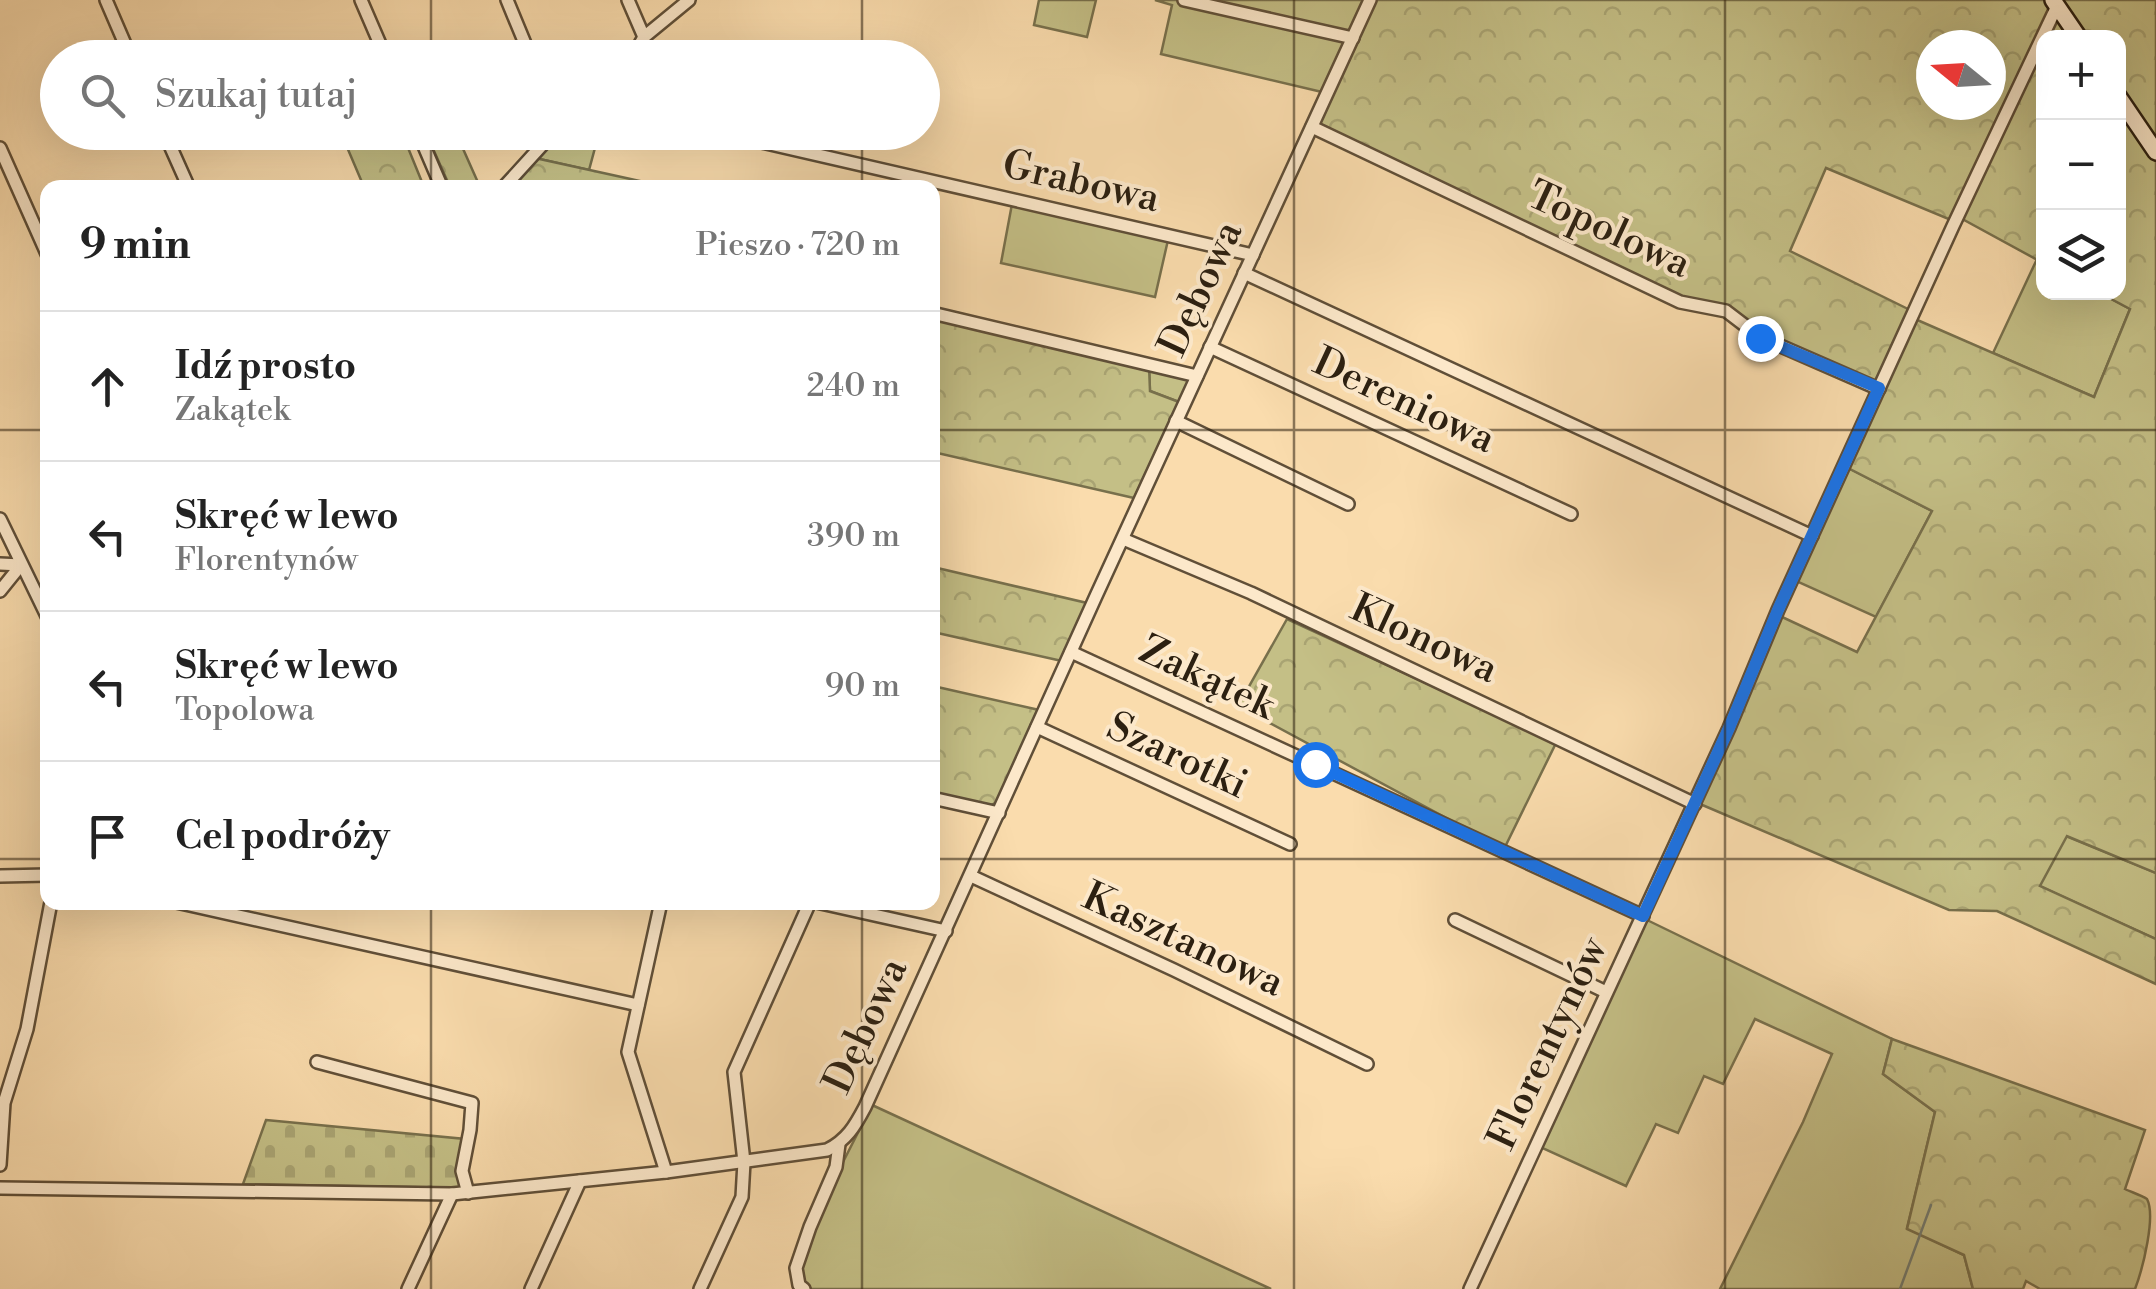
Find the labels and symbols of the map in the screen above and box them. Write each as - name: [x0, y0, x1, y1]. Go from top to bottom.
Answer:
- north arrow: [1916, 30, 2006, 120]
- street label: Grabowa: [998, 140, 1165, 224]
- street label: Topolowa: [1519, 171, 1699, 290]
- street label: Dębowa: [1148, 213, 1254, 365]
- route end: [1738, 316, 1784, 362]
- street label: Dereniowa: [1305, 337, 1504, 465]
- street label: Klonowa: [1342, 583, 1506, 695]
- street label: Zakątek: [1131, 625, 1285, 732]
- street label: Szarotki: [1099, 702, 1255, 810]
- route start: [1293, 742, 1339, 788]
- street label: Kasztanowa: [1074, 872, 1292, 1009]
- street label: Florentynów: [1477, 929, 1620, 1158]
- street label: Dębowa: [813, 950, 919, 1102]

